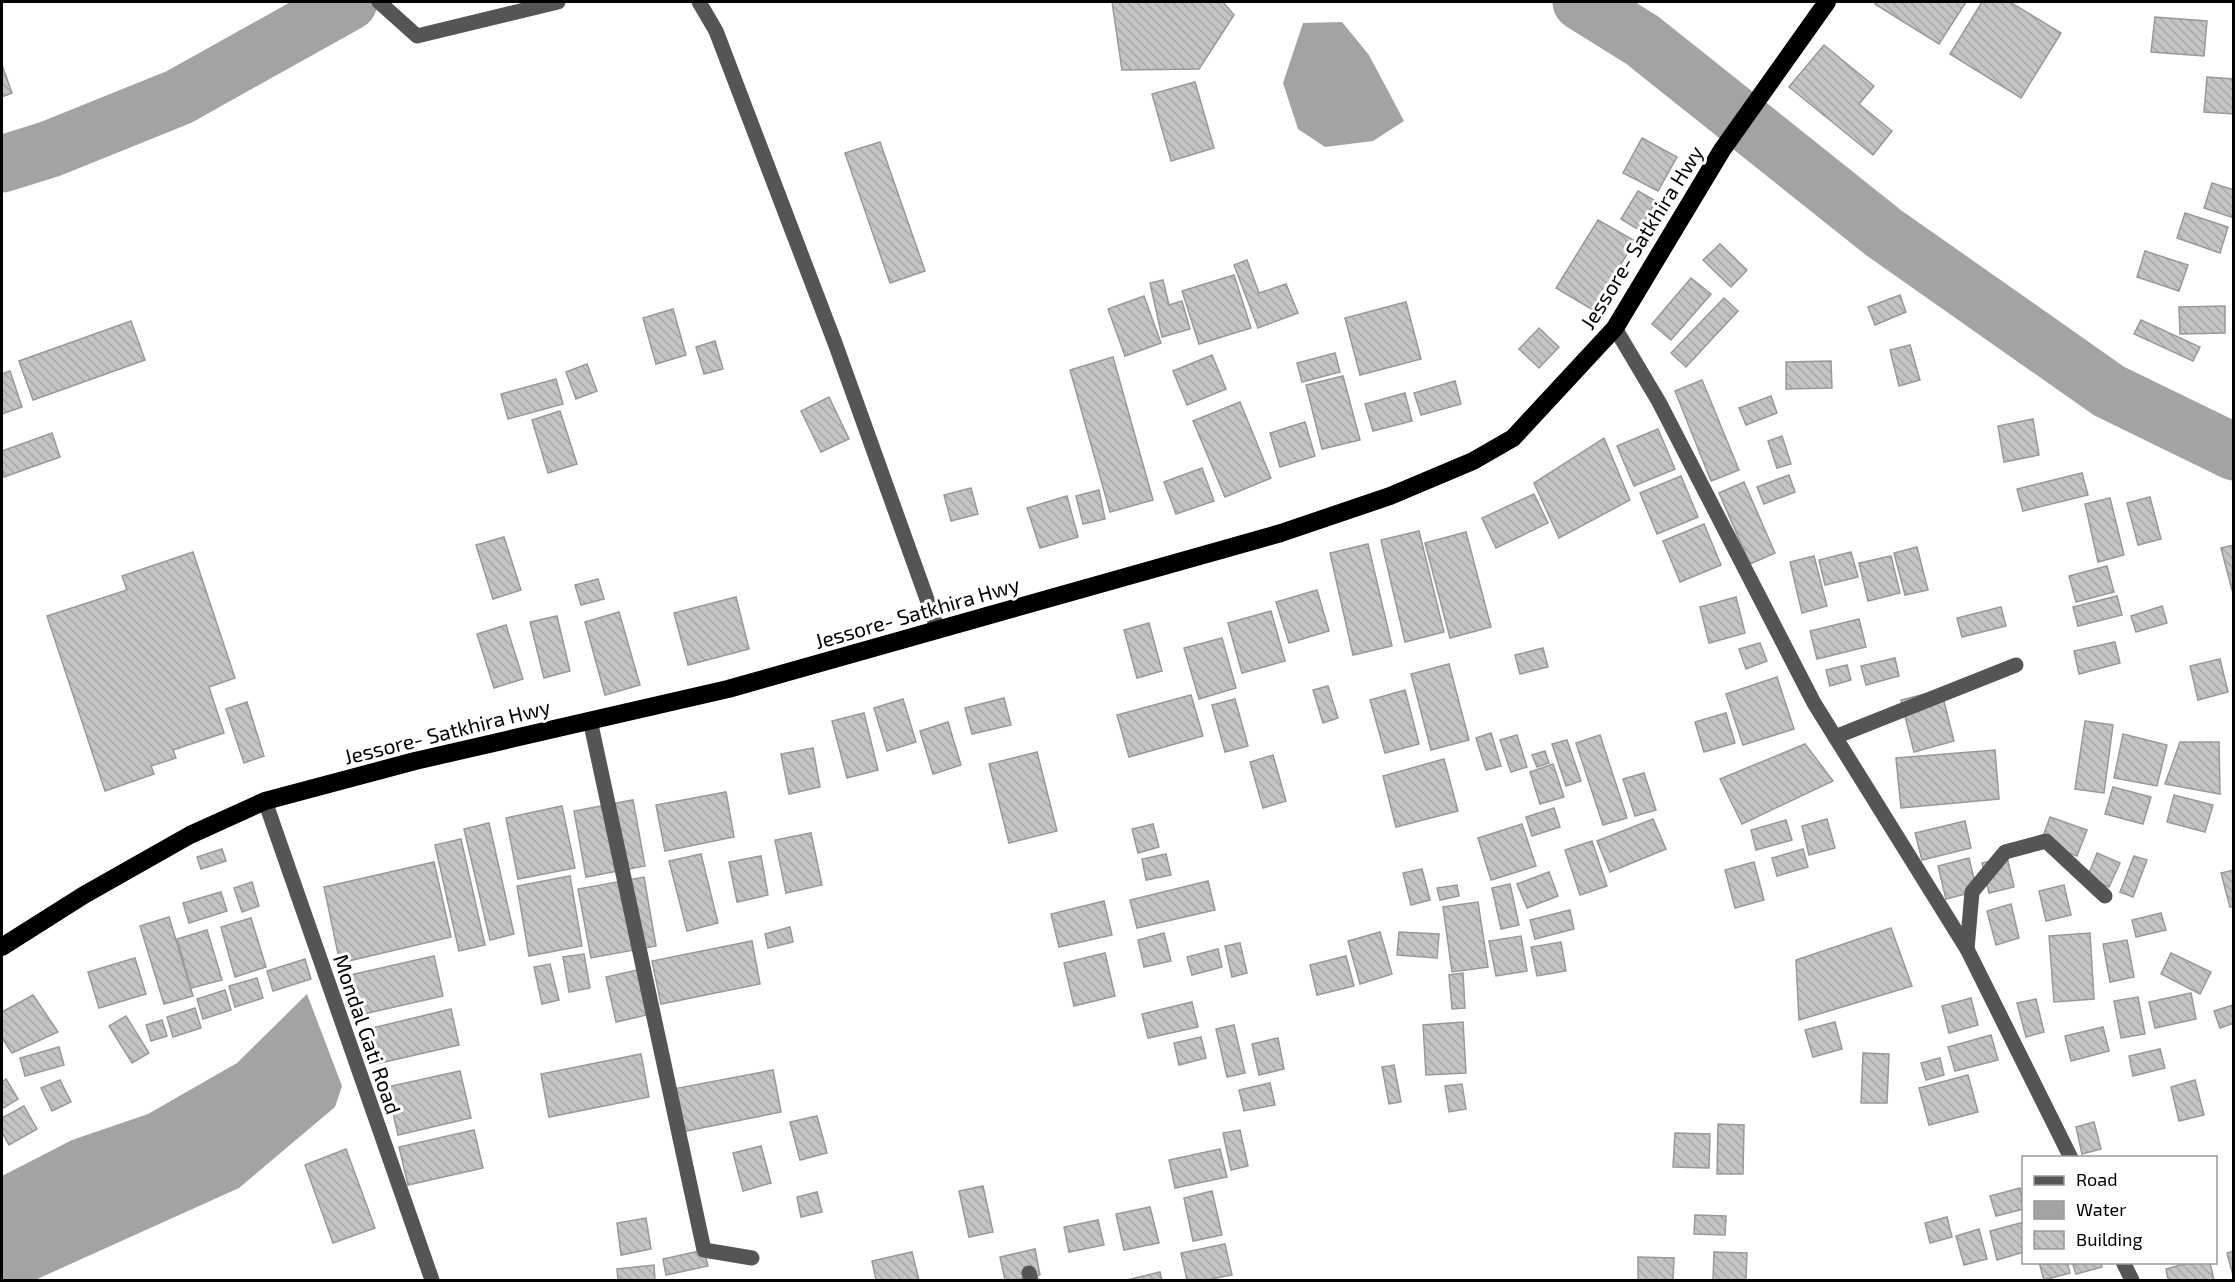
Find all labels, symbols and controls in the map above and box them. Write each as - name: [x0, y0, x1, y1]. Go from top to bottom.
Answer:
- street label: Jessore- Satkhira Hwy: [1574, 141, 1708, 333]
- street label: Jessore- Satkhira Hwy: [812, 571, 1022, 653]
- street label: Jessore- Satkhira Hwy: [341, 693, 553, 769]
- street label: Mondal Gati Road: [329, 951, 407, 1117]
- legend: [2022, 1156, 2217, 1264]
- text: Road: [2076, 1168, 2117, 1190]
- text: Water: [2076, 1198, 2126, 1220]
- text: Building: [2076, 1228, 2143, 1250]

